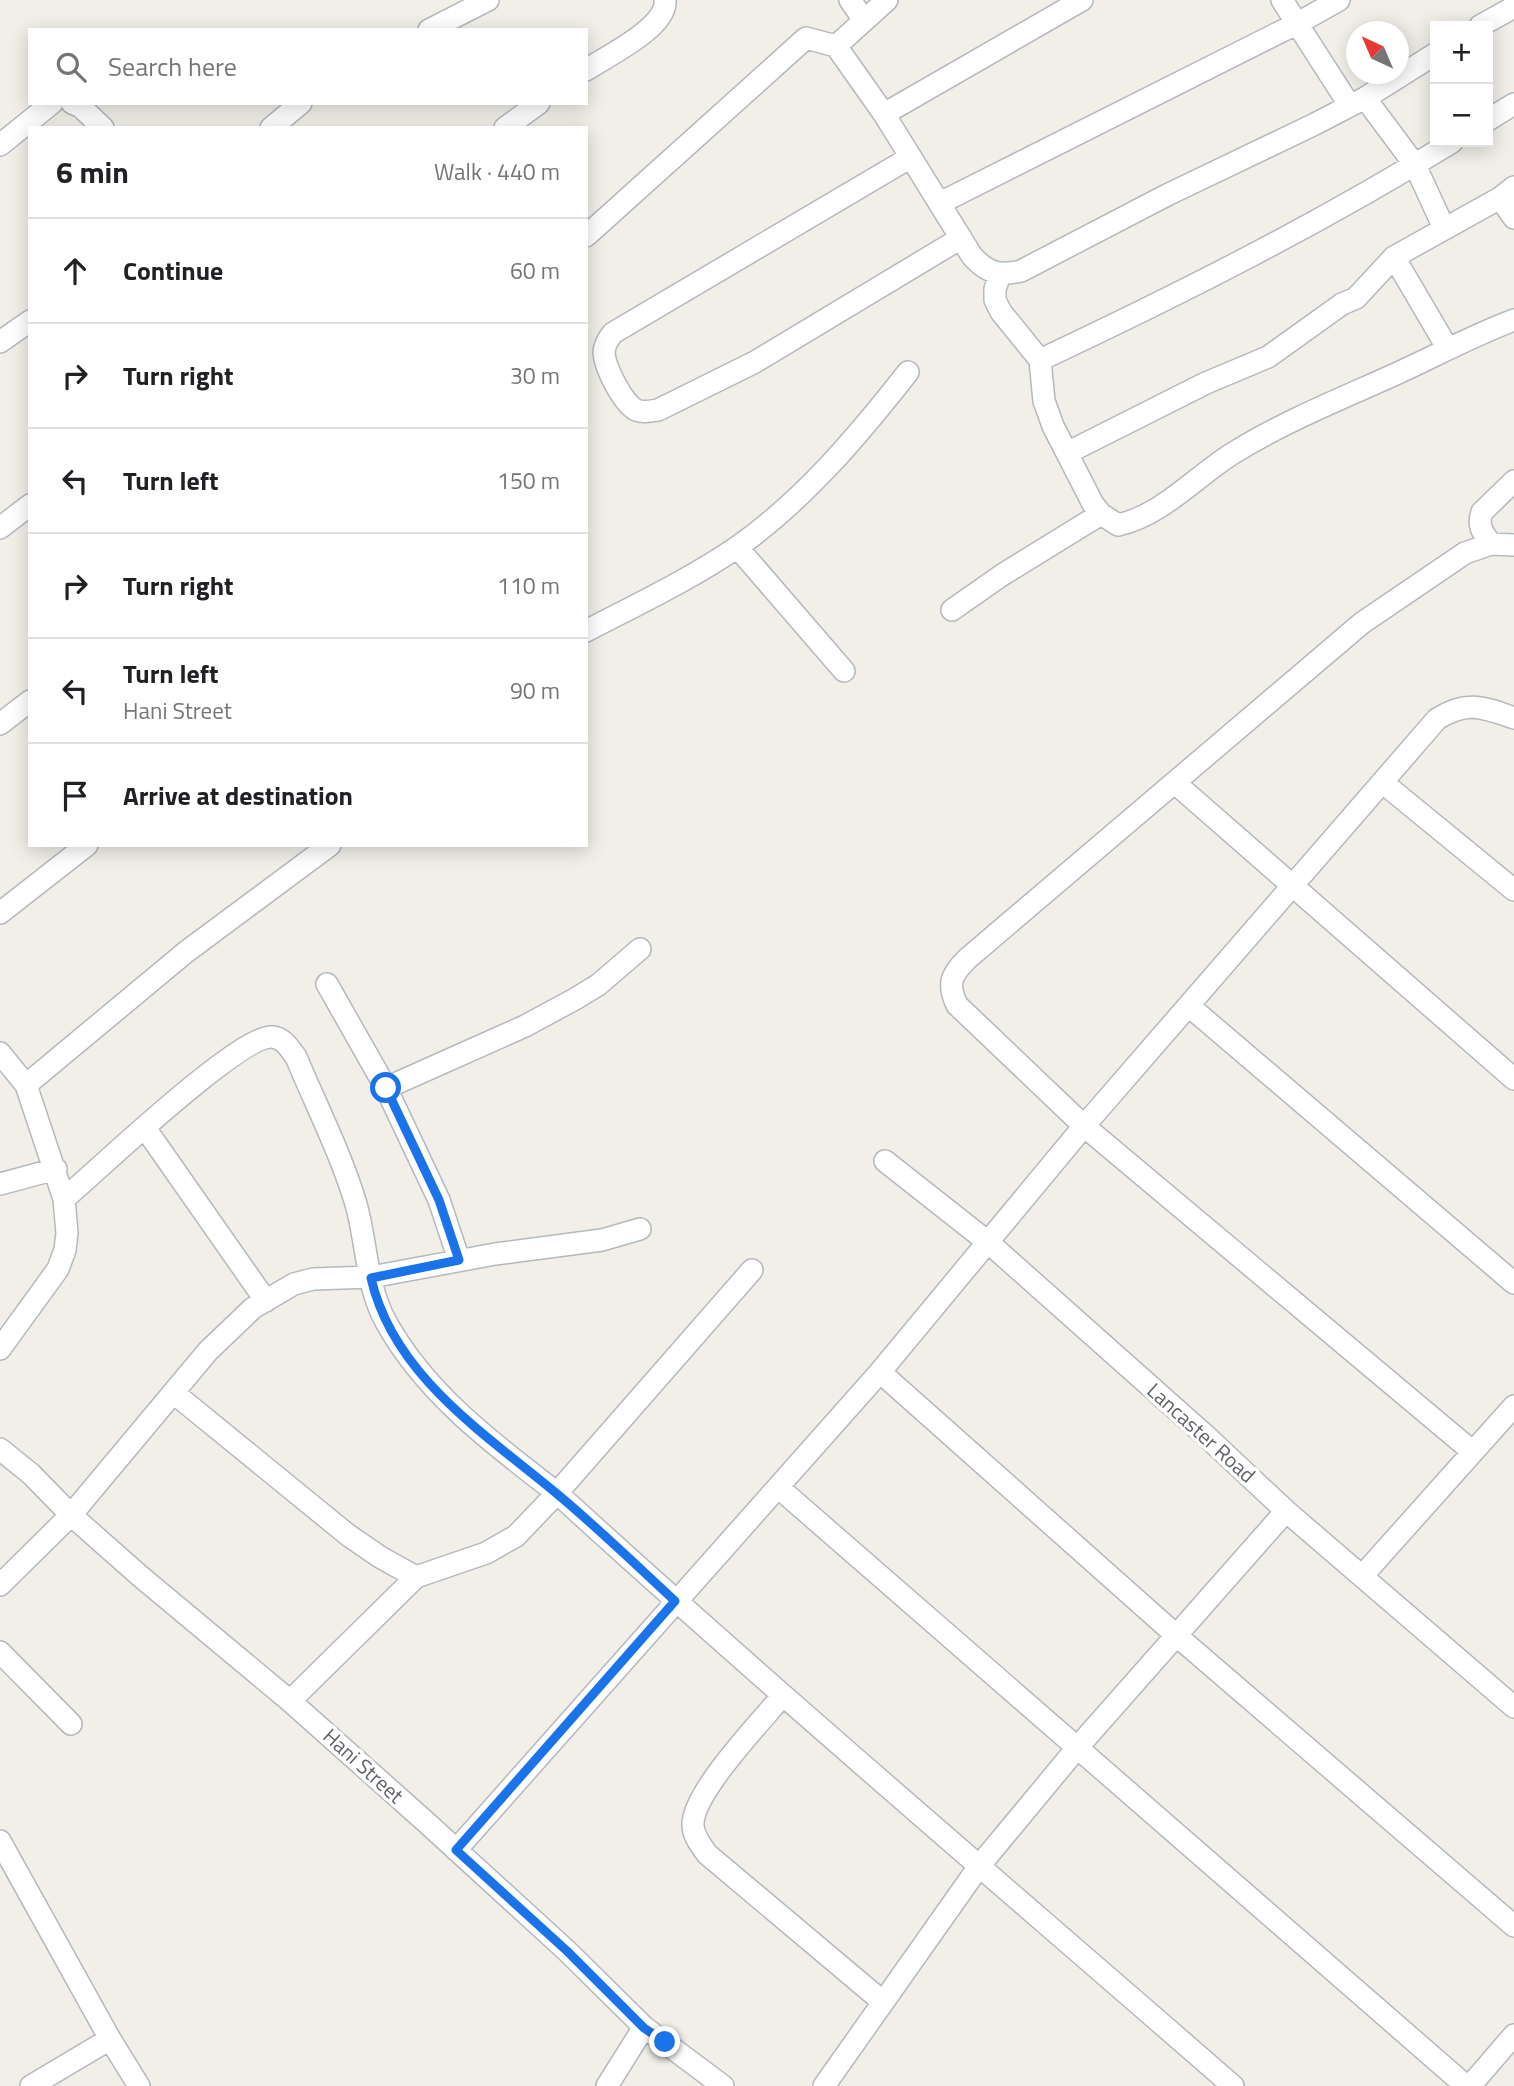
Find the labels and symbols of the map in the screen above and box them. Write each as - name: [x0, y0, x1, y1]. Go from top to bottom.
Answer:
- north arrow: [1346, 21, 1409, 84]
- route start: [370, 1072, 401, 1103]
- street label: Lancaster Road: [1140, 1375, 1263, 1490]
- street label: Hani Street: [316, 1720, 412, 1811]
- route end: [649, 2026, 680, 2057]

